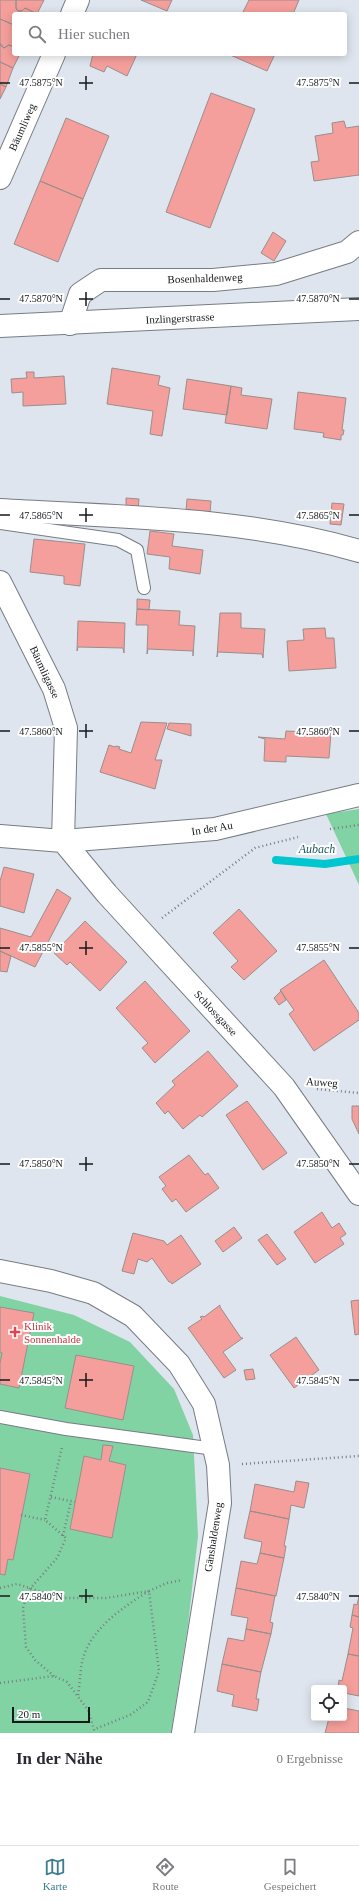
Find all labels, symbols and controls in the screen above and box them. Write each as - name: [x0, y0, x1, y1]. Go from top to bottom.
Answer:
- search box: [12, 12, 347, 56]
- icon: search: [26, 23, 48, 45]
- text: Hier suchen: [58, 26, 130, 42]
- text: 47.5875°N: [19, 77, 63, 88]
- text: 47.5875°N: [296, 77, 340, 88]
- street label: Bäumliweg: [6, 101, 38, 153]
- street label: Bosenhaldenweg: [167, 271, 243, 285]
- text: 47.5870°N: [19, 293, 63, 304]
- text: 47.5870°N: [296, 293, 340, 304]
- street label: Inzlingerstrasse: [145, 310, 215, 326]
- text: 47.5865°N: [19, 510, 63, 521]
- text: 47.5865°N: [296, 510, 340, 521]
- street label: Bäumligasse: [28, 644, 62, 700]
- text: 47.5860°N: [19, 726, 63, 737]
- text: 47.5860°N: [296, 726, 340, 737]
- street label: In der Au: [191, 819, 234, 837]
- water label: Aubach: [298, 842, 335, 856]
- text: 47.5855°N: [19, 942, 63, 953]
- text: 47.5855°N: [296, 942, 340, 953]
- street label: Schlossgasse: [192, 988, 240, 1038]
- street label: Auweg: [306, 1075, 339, 1089]
- text: 47.5850°N: [19, 1158, 63, 1169]
- text: 47.5850°N: [296, 1158, 340, 1169]
- place label: Klinik Sonnenhalde: [24, 1320, 81, 1345]
- marker: Klinik Sonnenhalde: [9, 1326, 21, 1338]
- text: 47.5845°N: [19, 1375, 63, 1386]
- text: 47.5845°N: [296, 1375, 340, 1386]
- street label: Gänshaldenweg: [202, 1501, 224, 1573]
- text: 47.5840°N: [19, 1591, 63, 1602]
- text: 47.5840°N: [296, 1591, 340, 1602]
- map controls: [311, 1685, 347, 1721]
- button: locate: [311, 1685, 347, 1721]
- scale bar: [12, 1705, 90, 1724]
- text: 20 m: [18, 1708, 40, 1720]
- text: In der Nähe: [16, 1749, 103, 1768]
- text: 0 Ergebnisse: [276, 1751, 343, 1766]
- tab: Karte: [43, 1856, 67, 1892]
- tab: Route: [152, 1856, 179, 1892]
- tab: Gespeichert: [264, 1856, 316, 1892]

